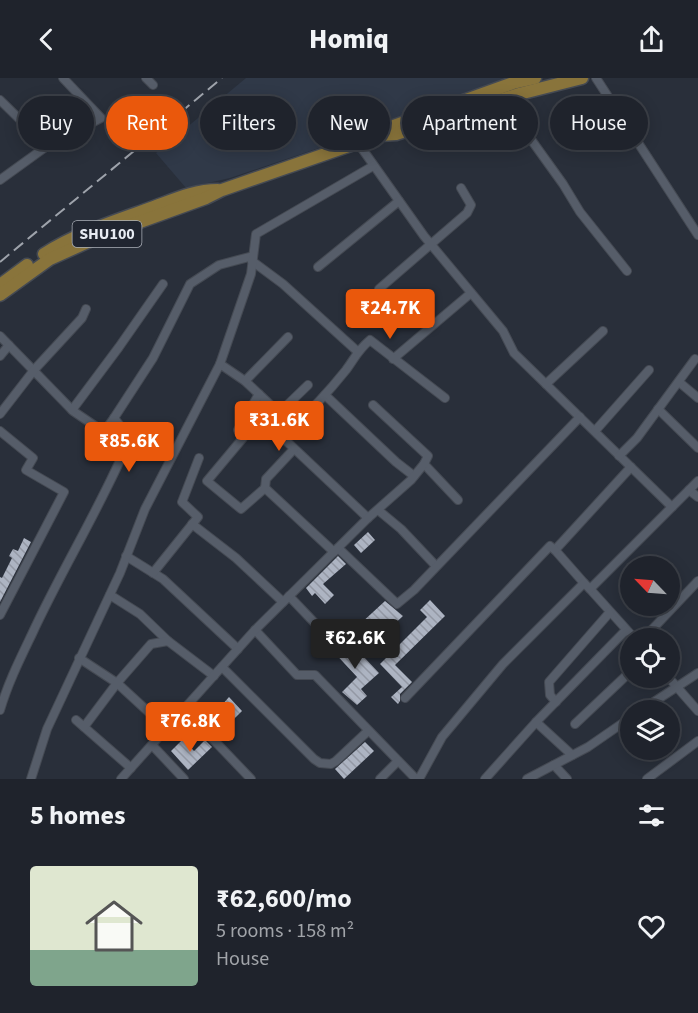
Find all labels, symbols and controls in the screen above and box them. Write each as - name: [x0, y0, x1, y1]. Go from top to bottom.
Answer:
- text: Homiq: [309, 20, 389, 59]
- icon: back: [30, 23, 63, 56]
- icon: share: [635, 23, 668, 56]
- chip: Buy: [18, 96, 94, 150]
- chip: Rent: [106, 96, 188, 150]
- chip: Filters: [200, 96, 296, 150]
- chip: New: [308, 96, 390, 150]
- chip: Apartment: [402, 96, 538, 150]
- chip: House: [550, 96, 648, 150]
- road number: SHU100: [72, 221, 142, 247]
- pin: ₹24.7K: [341, 289, 439, 340]
- text: ₹24.7K: [360, 294, 420, 322]
- pin: ₹31.6K: [230, 401, 328, 452]
- text: ₹31.6K: [249, 406, 309, 434]
- pin: ₹85.6K: [80, 422, 178, 473]
- text: ₹85.6K: [99, 427, 159, 455]
- north arrow: [620, 556, 680, 616]
- map controls: [620, 556, 680, 760]
- pin: ₹62.6K: [306, 619, 404, 670]
- text: ₹62.6K: [325, 624, 385, 652]
- button: locate: [620, 628, 680, 688]
- button: layers: [620, 700, 680, 760]
- pin: ₹76.8K: [141, 702, 239, 753]
- text: ₹76.8K: [160, 707, 220, 735]
- text: 5 homes: [30, 797, 125, 834]
- icon: filters: [635, 799, 668, 832]
- text: ₹62,600/mo: [216, 880, 352, 917]
- icon: home: [78, 890, 150, 962]
- icon: heart: [635, 910, 668, 943]
- text: 5 rooms · 158 m²: [216, 917, 354, 945]
- text: House: [216, 945, 269, 973]

